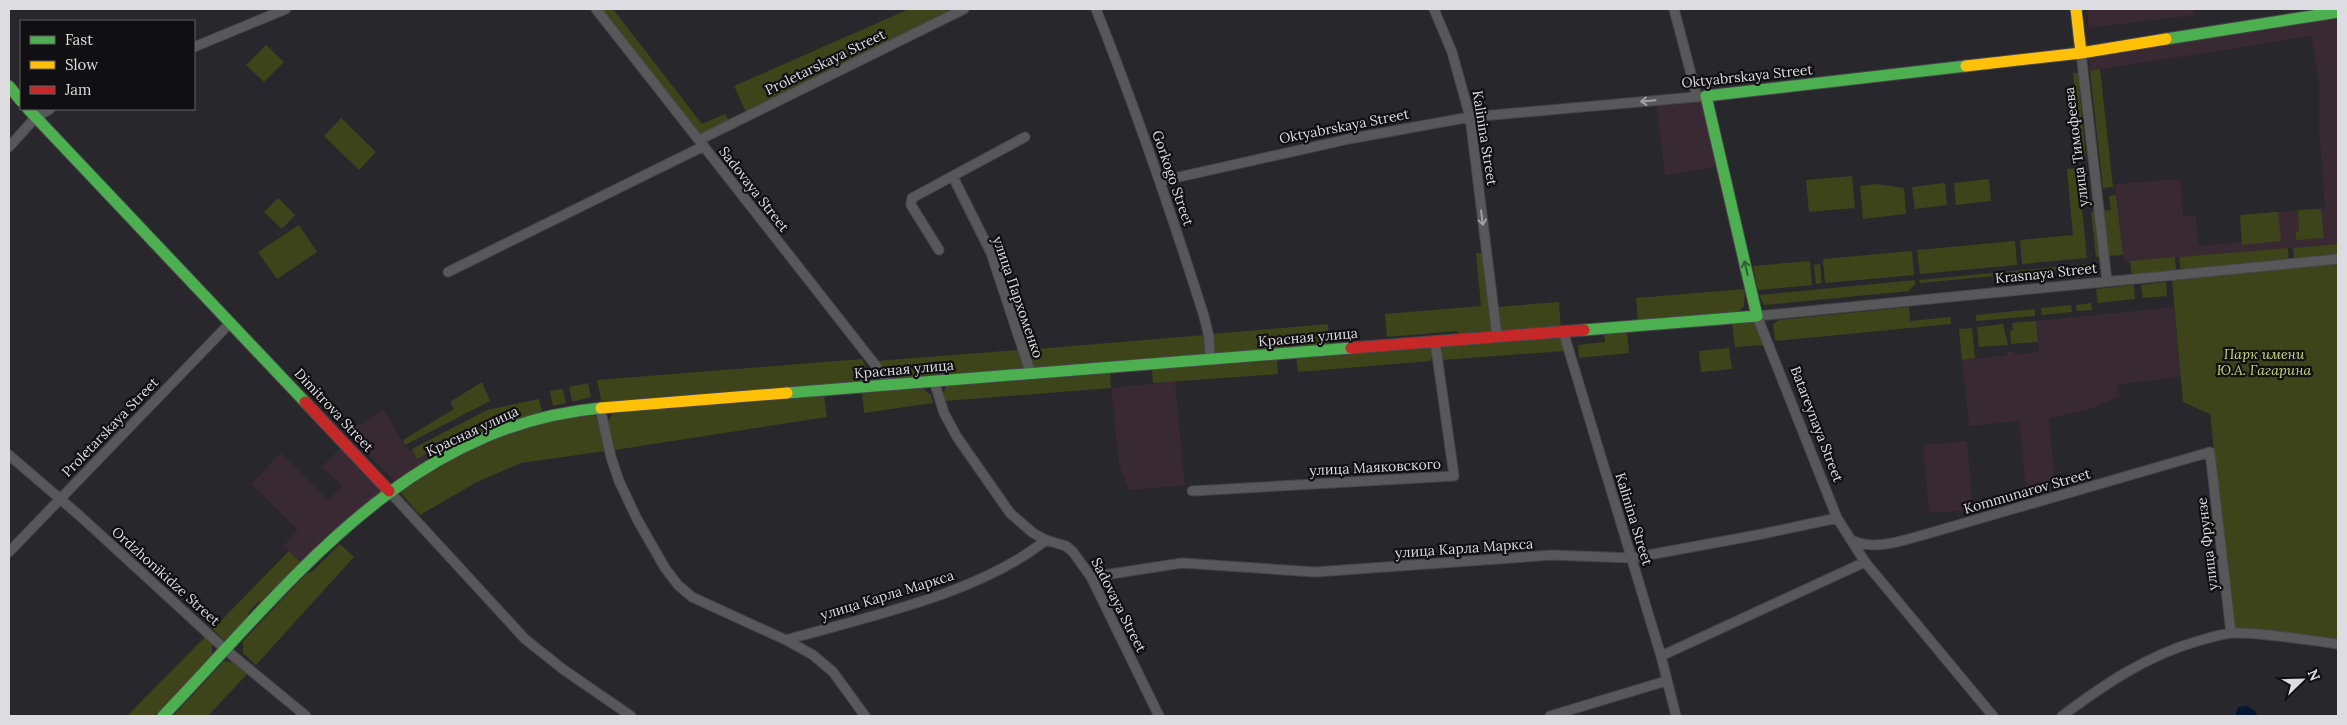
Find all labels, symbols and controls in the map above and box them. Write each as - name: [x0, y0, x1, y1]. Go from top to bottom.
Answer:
- legend: [20, 20, 195, 110]
- street label: Proletarskaya Street: [762, 25, 889, 99]
- text: Fast: [65, 30, 93, 49]
- text: Slow: [65, 55, 98, 74]
- street label: Oktyabrskaya Street: [1680, 60, 1814, 92]
- text: Jam: [64, 80, 92, 99]
- street label: улица Тимофеева: [2060, 86, 2092, 208]
- street label: Kalinina Street: [1469, 89, 1501, 187]
- one-way arrow: [1640, 96, 1656, 106]
- street label: Oktyabrskaya Street: [1278, 104, 1411, 147]
- street label: Gorkogo Street: [1148, 128, 1198, 229]
- street label: Sadovaya Street: [715, 143, 793, 236]
- one-way arrow: [1478, 209, 1488, 225]
- street label: улица Пархоменко: [989, 234, 1047, 360]
- street label: Krasnaya Street: [1994, 259, 2099, 287]
- one-way arrow: [1741, 261, 1750, 277]
- street label: Красная улица: [1257, 324, 1359, 350]
- park label: Парк имени Ю.А. Гагарина: [2217, 345, 2311, 379]
- street label: Красная улица: [853, 356, 955, 382]
- street label: Batareynaya Street: [1787, 363, 1848, 485]
- street label: Dimitrova Street: [291, 364, 378, 456]
- street label: Proletarskaya Street: [58, 373, 163, 481]
- street label: Красная улица: [423, 402, 521, 460]
- street label: улица Маяковского: [1309, 455, 1441, 479]
- street label: Kommunarov Street: [1961, 464, 2093, 518]
- street label: Kalinina Street: [1611, 470, 1657, 568]
- street label: улица Фрунзе: [2192, 496, 2222, 592]
- street label: Ordzhonikidze Street: [108, 523, 224, 630]
- street label: улица Карла Маркса: [1394, 534, 1534, 562]
- street label: Sadovaya Street: [1087, 555, 1151, 656]
- street label: улица Карла Маркса: [818, 566, 956, 624]
- north arrow: [2277, 655, 2327, 705]
- text: N: [2304, 666, 2324, 684]

